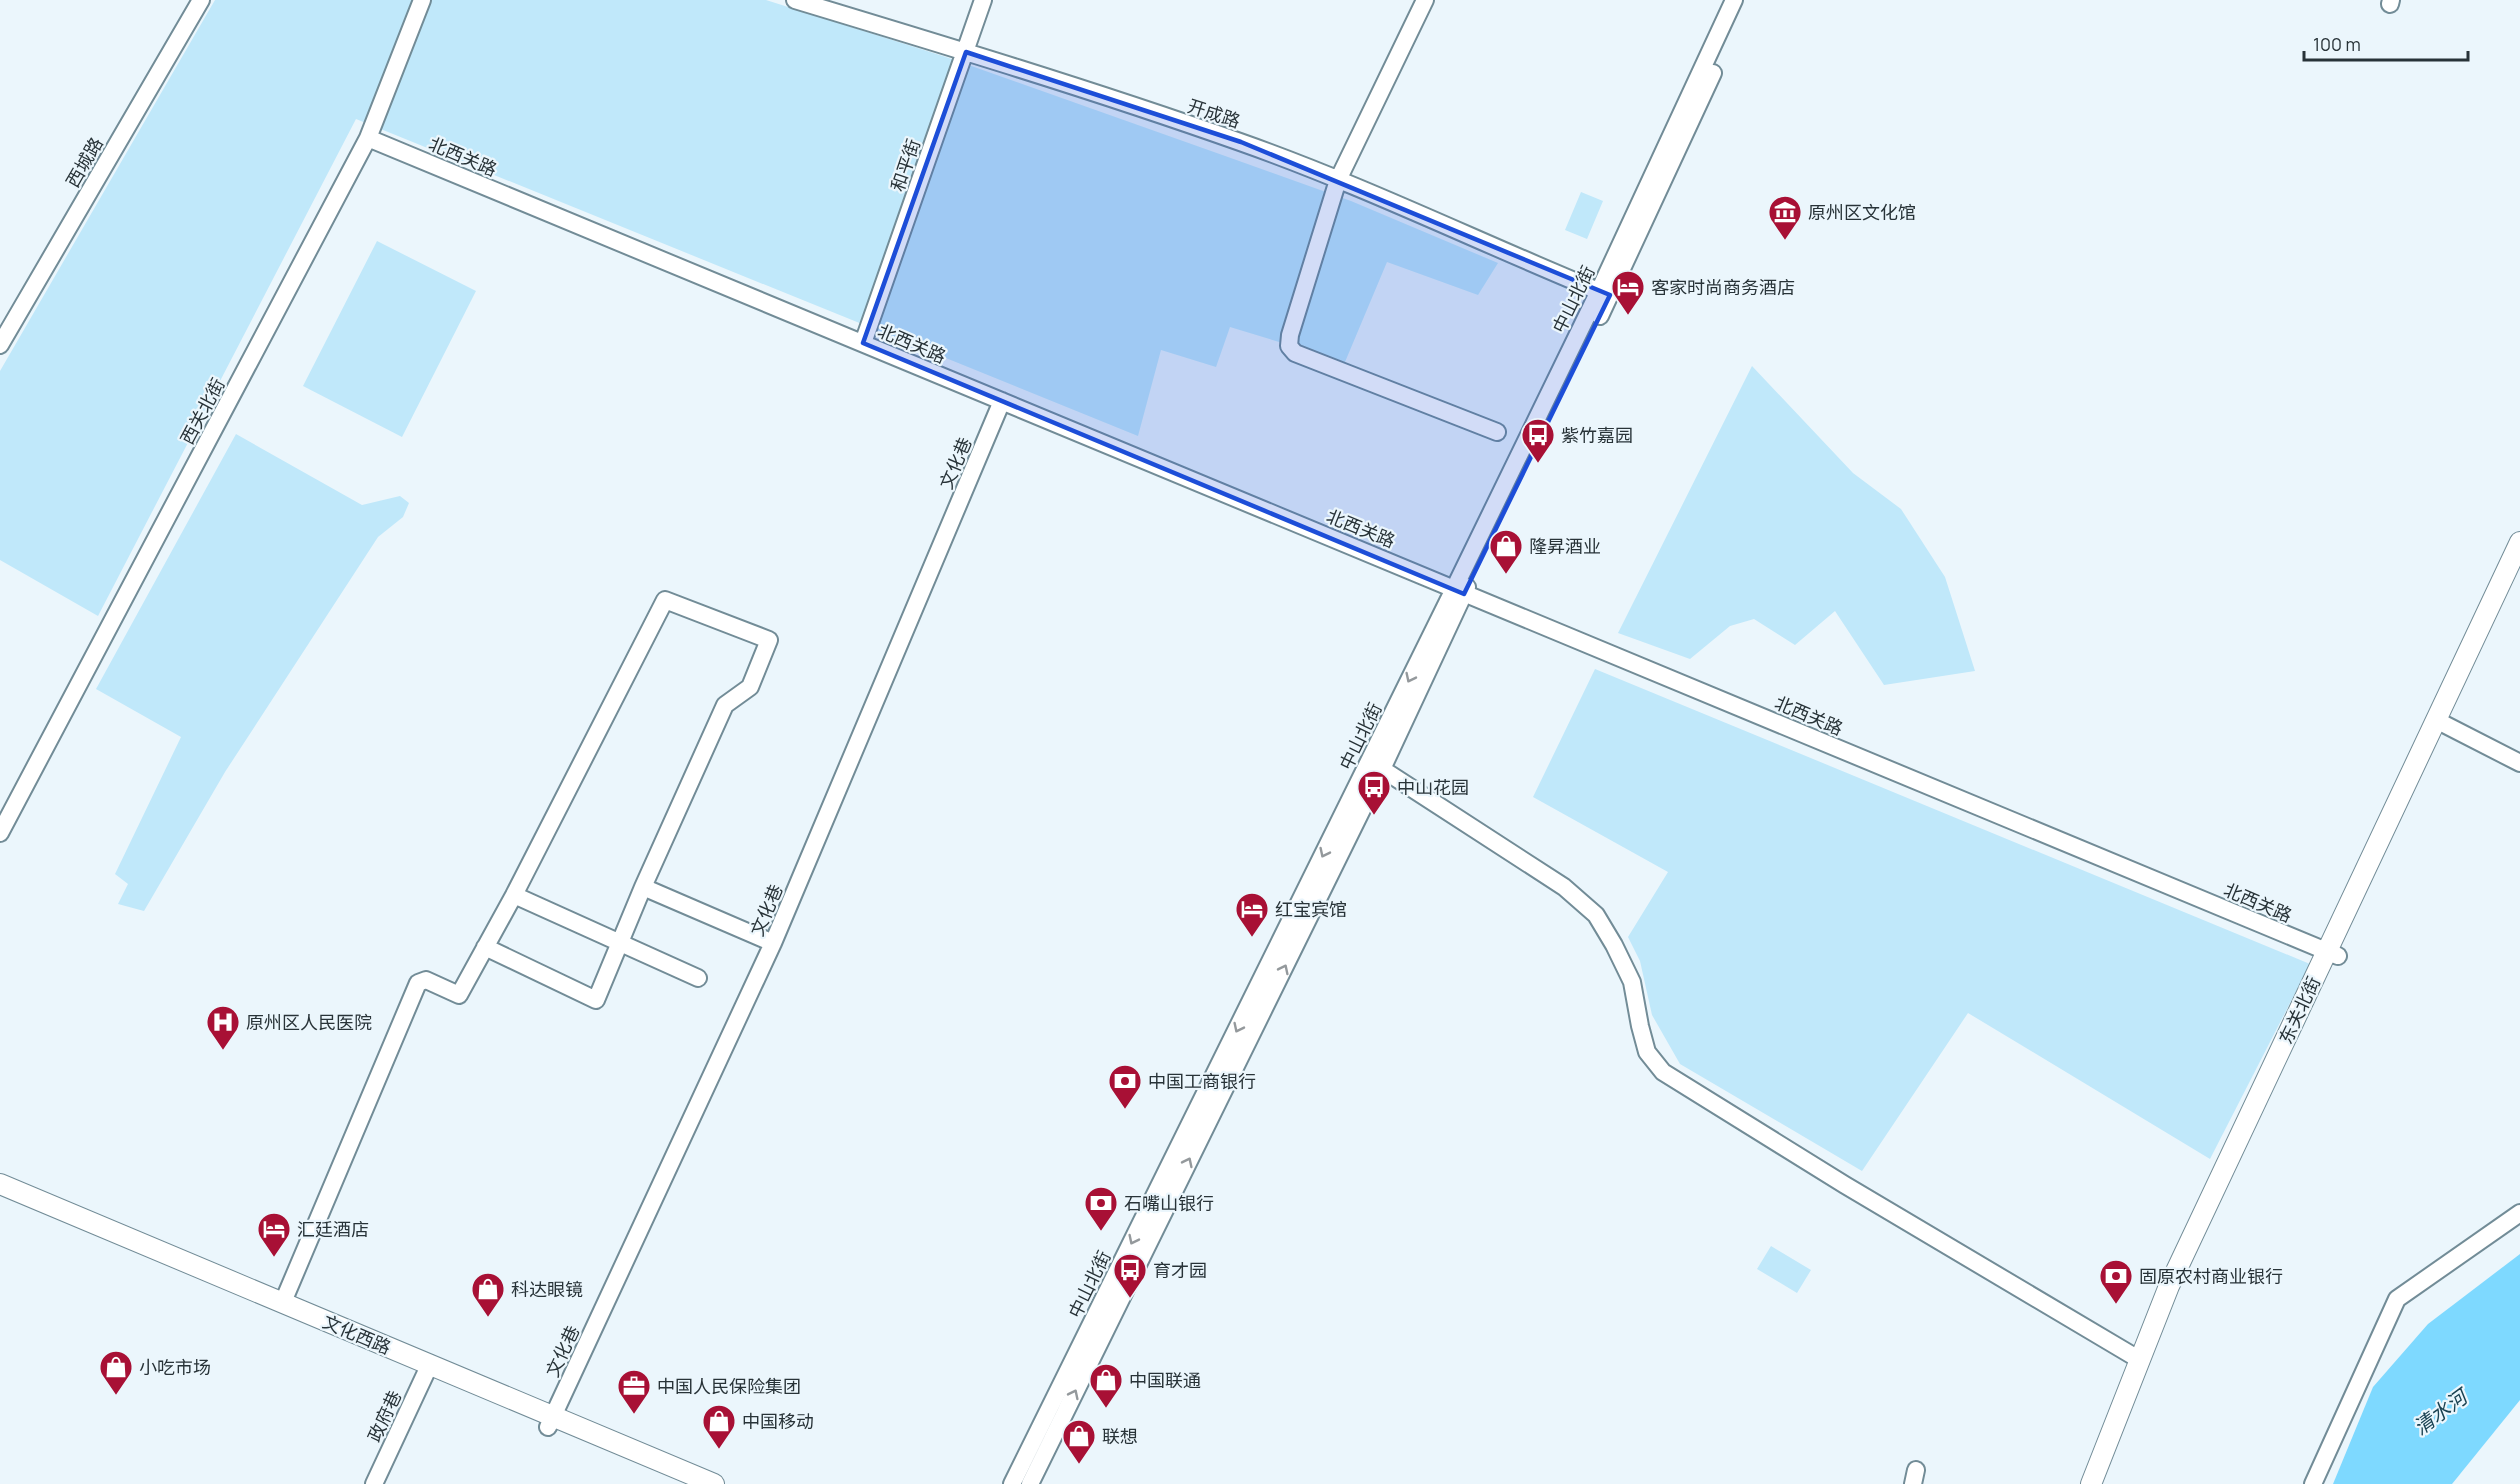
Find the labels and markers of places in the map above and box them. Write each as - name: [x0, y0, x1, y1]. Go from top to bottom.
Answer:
- museum icon: 原州区文化馆: [1767, 194, 1803, 241]
- place label: 原州区文化馆: [1808, 200, 1916, 224]
- hotel icon: 客家时尚商务酒店: [1610, 269, 1646, 316]
- place label: 客家时尚商务酒店: [1651, 275, 1795, 299]
- bus stop icon: 紫竹嘉园: [1520, 417, 1556, 464]
- place label: 紫竹嘉园: [1561, 423, 1633, 447]
- shop icon: 隆昇酒业: [1488, 528, 1524, 575]
- place label: 隆昇酒业: [1529, 534, 1601, 558]
- bus stop icon: 中山花园: [1356, 769, 1392, 816]
- place label: 中山花园: [1397, 775, 1469, 799]
- hotel icon: 红宝宾馆: [1234, 891, 1270, 938]
- place label: 红宝宾馆: [1275, 897, 1347, 921]
- hospital icon: 原州区人民医院: [205, 1004, 241, 1051]
- place label: 原州区人民医院: [246, 1010, 372, 1034]
- bank icon: 中国工商银行: [1107, 1063, 1143, 1110]
- place label: 中国工商银行: [1148, 1069, 1256, 1093]
- bank icon: 石嘴山银行: [1083, 1185, 1119, 1232]
- place label: 石嘴山银行: [1124, 1191, 1214, 1215]
- hotel icon: 汇廷酒店: [256, 1211, 292, 1258]
- place label: 汇廷酒店: [297, 1217, 369, 1241]
- bus stop icon: 育才园: [1112, 1252, 1148, 1299]
- place label: 育才园: [1153, 1258, 1207, 1282]
- bank icon: 固原农村商业银行: [2098, 1258, 2134, 1305]
- place label: 固原农村商业银行: [2139, 1264, 2283, 1288]
- shop icon: 科达眼镜: [470, 1271, 506, 1318]
- place label: 科达眼镜: [511, 1277, 583, 1301]
- shop icon: 小吃市场: [98, 1349, 134, 1396]
- place label: 小吃市场: [139, 1355, 211, 1379]
- shop icon: 中国联通: [1088, 1362, 1124, 1409]
- office icon: 中国人民保险集团: [616, 1368, 652, 1415]
- place label: 中国联通: [1129, 1368, 1201, 1392]
- place label: 中国人民保险集团: [657, 1374, 801, 1398]
- shop icon: 中国移动: [701, 1403, 737, 1450]
- place label: 中国移动: [742, 1409, 814, 1433]
- shop icon: 联想: [1061, 1418, 1097, 1465]
- place label: 联想: [1102, 1424, 1138, 1448]

